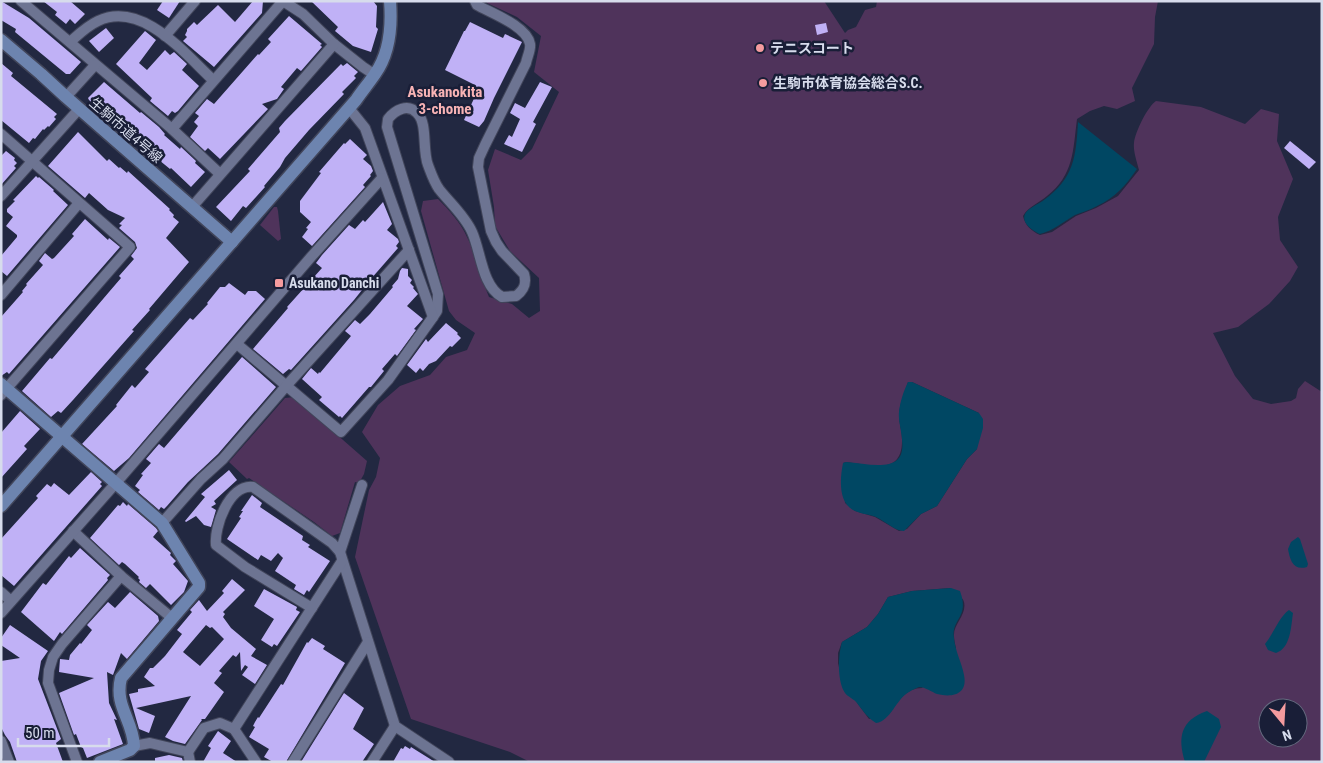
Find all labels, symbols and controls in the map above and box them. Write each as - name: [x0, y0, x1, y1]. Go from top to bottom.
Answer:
- place label: テニスコート: [770, 40, 854, 56]
- marker: テニスコート: [754, 42, 766, 54]
- place label: 生駒市体育協会総合S.C.: [773, 75, 923, 91]
- marker: 生駒市体育協会総合S.C.: [757, 77, 769, 89]
- district label: Asukanokita 3-chome: [408, 83, 482, 118]
- street label: 生駒市道4号線: [86, 94, 166, 166]
- place label: Asukano Danchi: [289, 275, 379, 291]
- marker: Asukano Danchi: [273, 277, 285, 289]
- north arrow: [1258, 698, 1308, 748]
- scale bar: [18, 716, 109, 748]
- text: 50 m: [25, 724, 55, 742]
- text: N: [1280, 726, 1294, 744]

